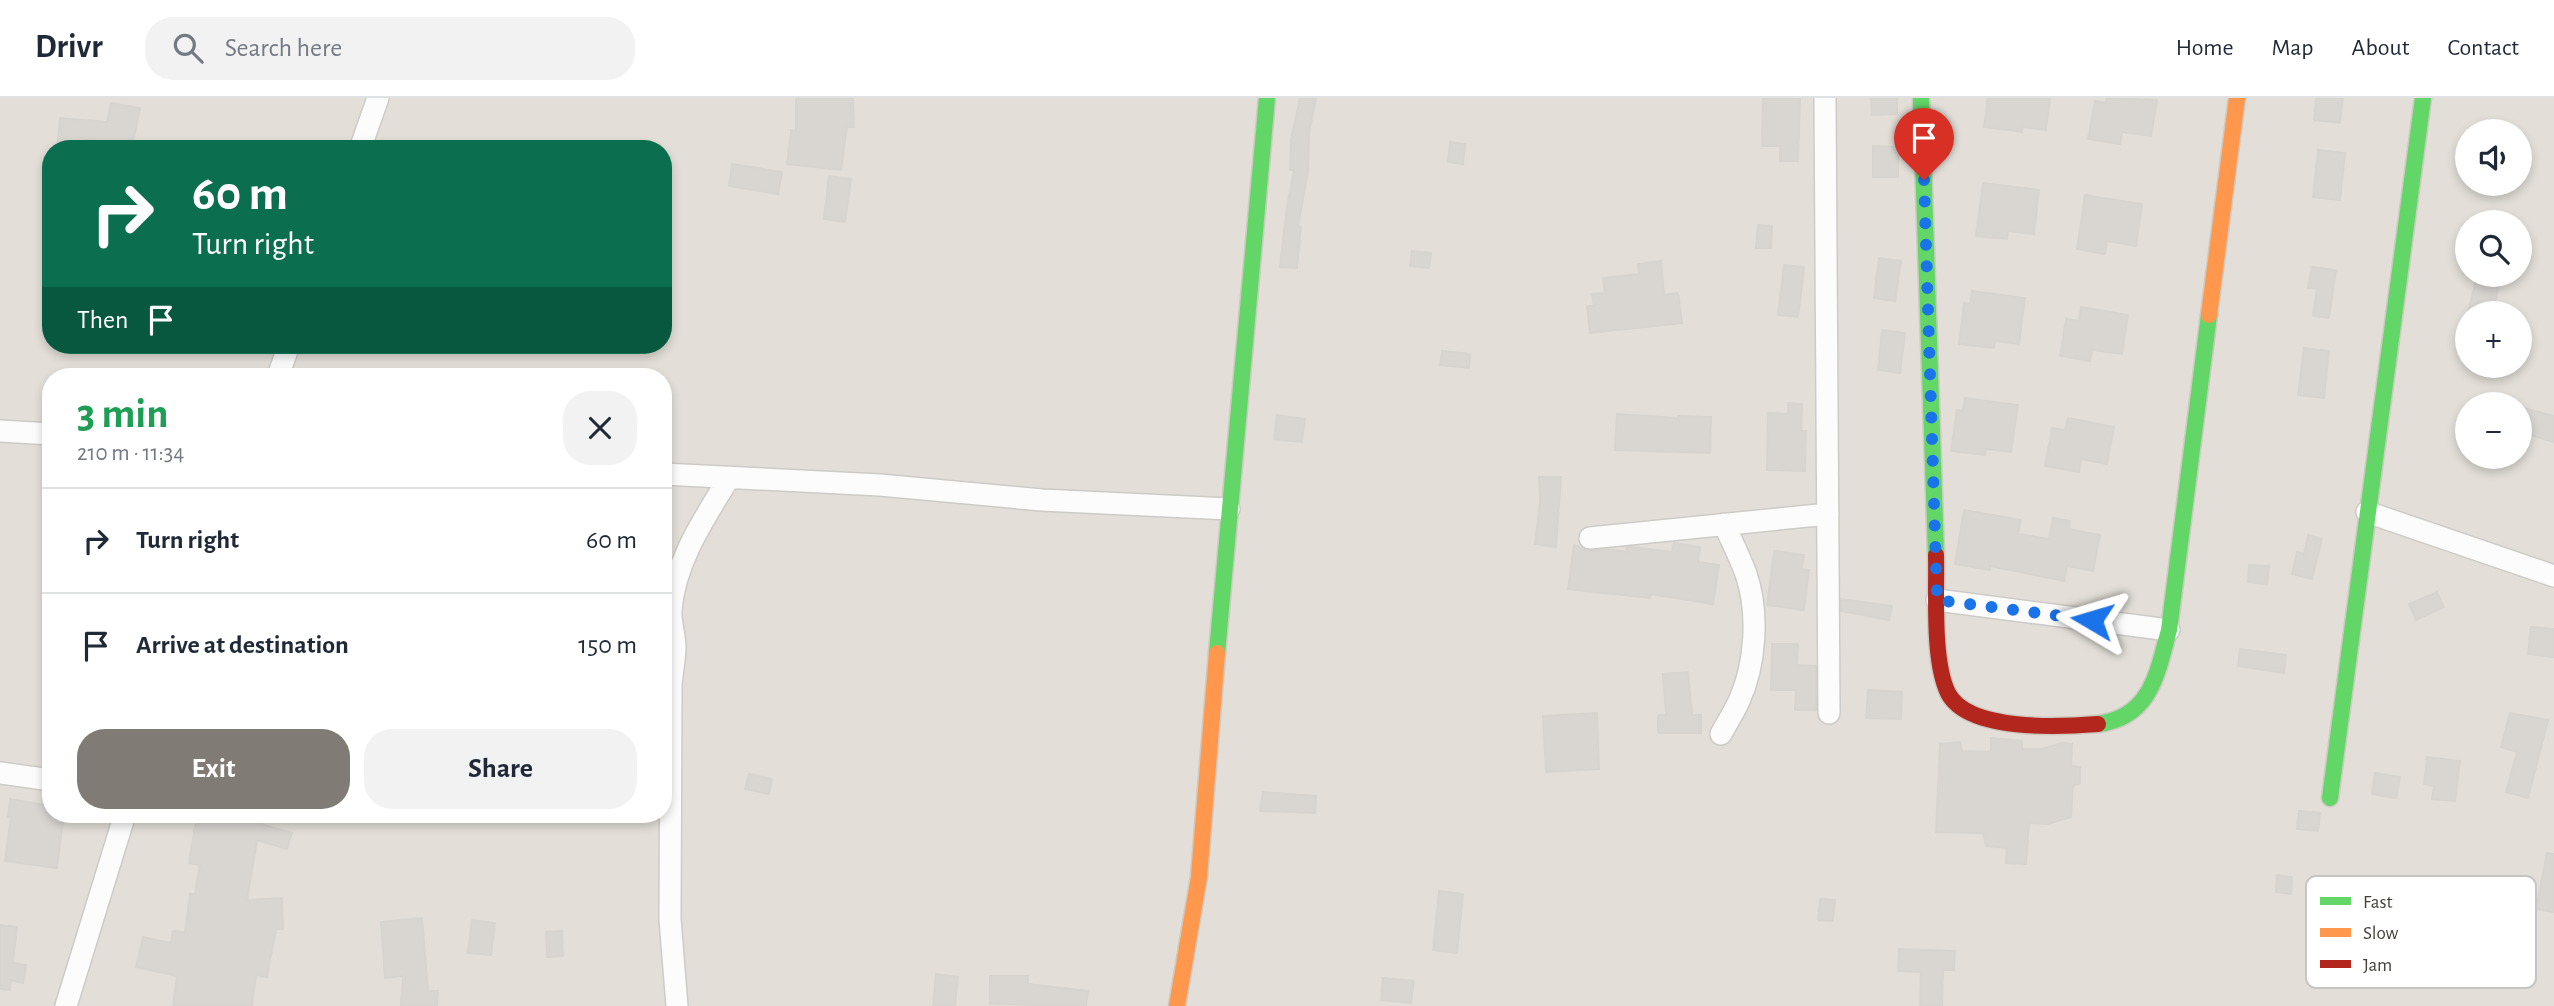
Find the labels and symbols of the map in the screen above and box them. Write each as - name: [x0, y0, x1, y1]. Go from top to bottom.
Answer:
- pin: [1894, 108, 1954, 180]
- position arrow: [2055, 583, 2129, 657]
- legend: [2306, 876, 2536, 988]
- text: Fast: [2363, 893, 2393, 912]
- text: Slow: [2363, 924, 2399, 943]
- text: Jam: [2363, 956, 2392, 975]

